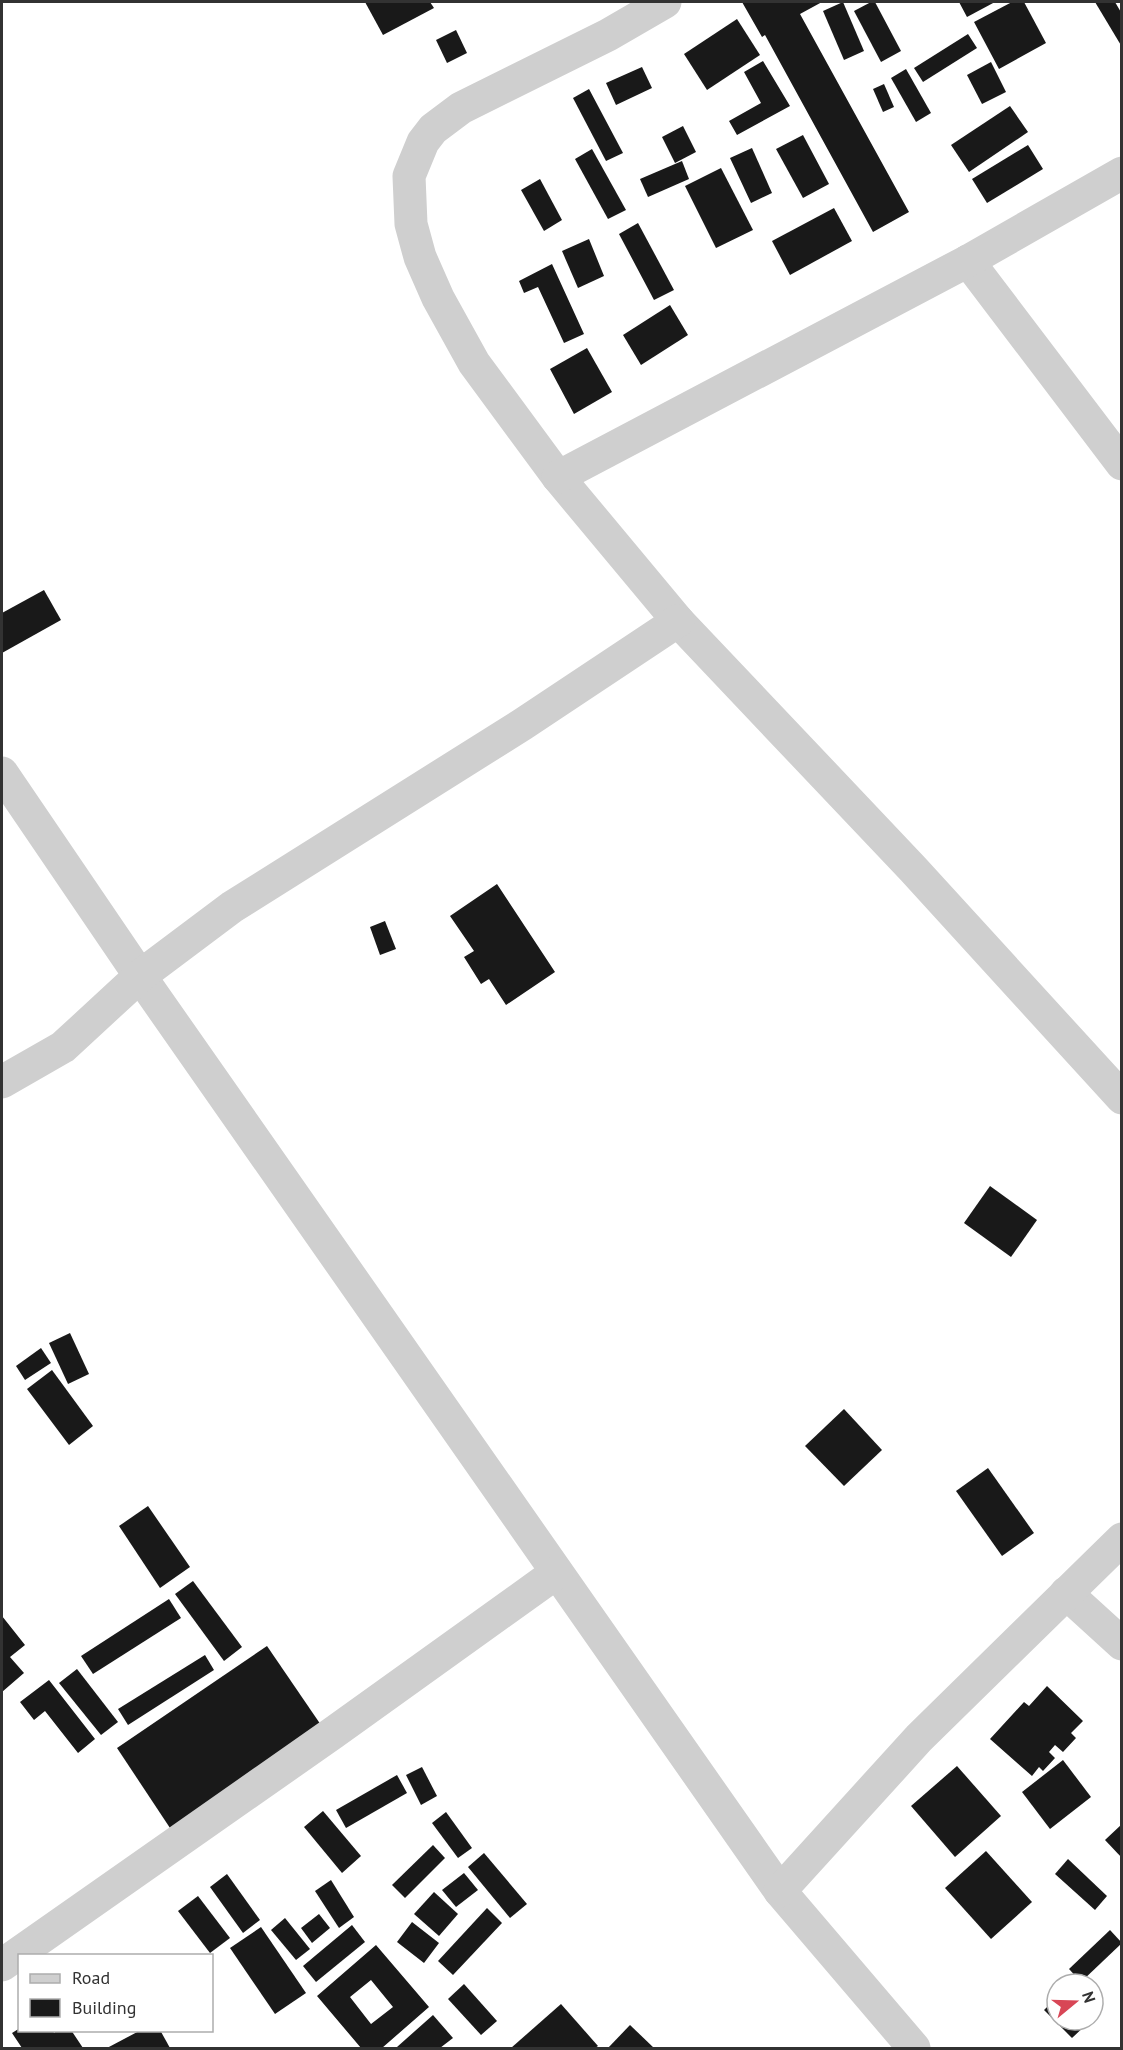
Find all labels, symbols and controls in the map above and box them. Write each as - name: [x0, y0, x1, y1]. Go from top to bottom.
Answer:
- legend: [18, 1954, 213, 2032]
- text: Road: [72, 1966, 110, 1989]
- north arrow: [1045, 1972, 1105, 2032]
- text: N: [1078, 1989, 1100, 2005]
- text: Building: [72, 1996, 136, 2019]

